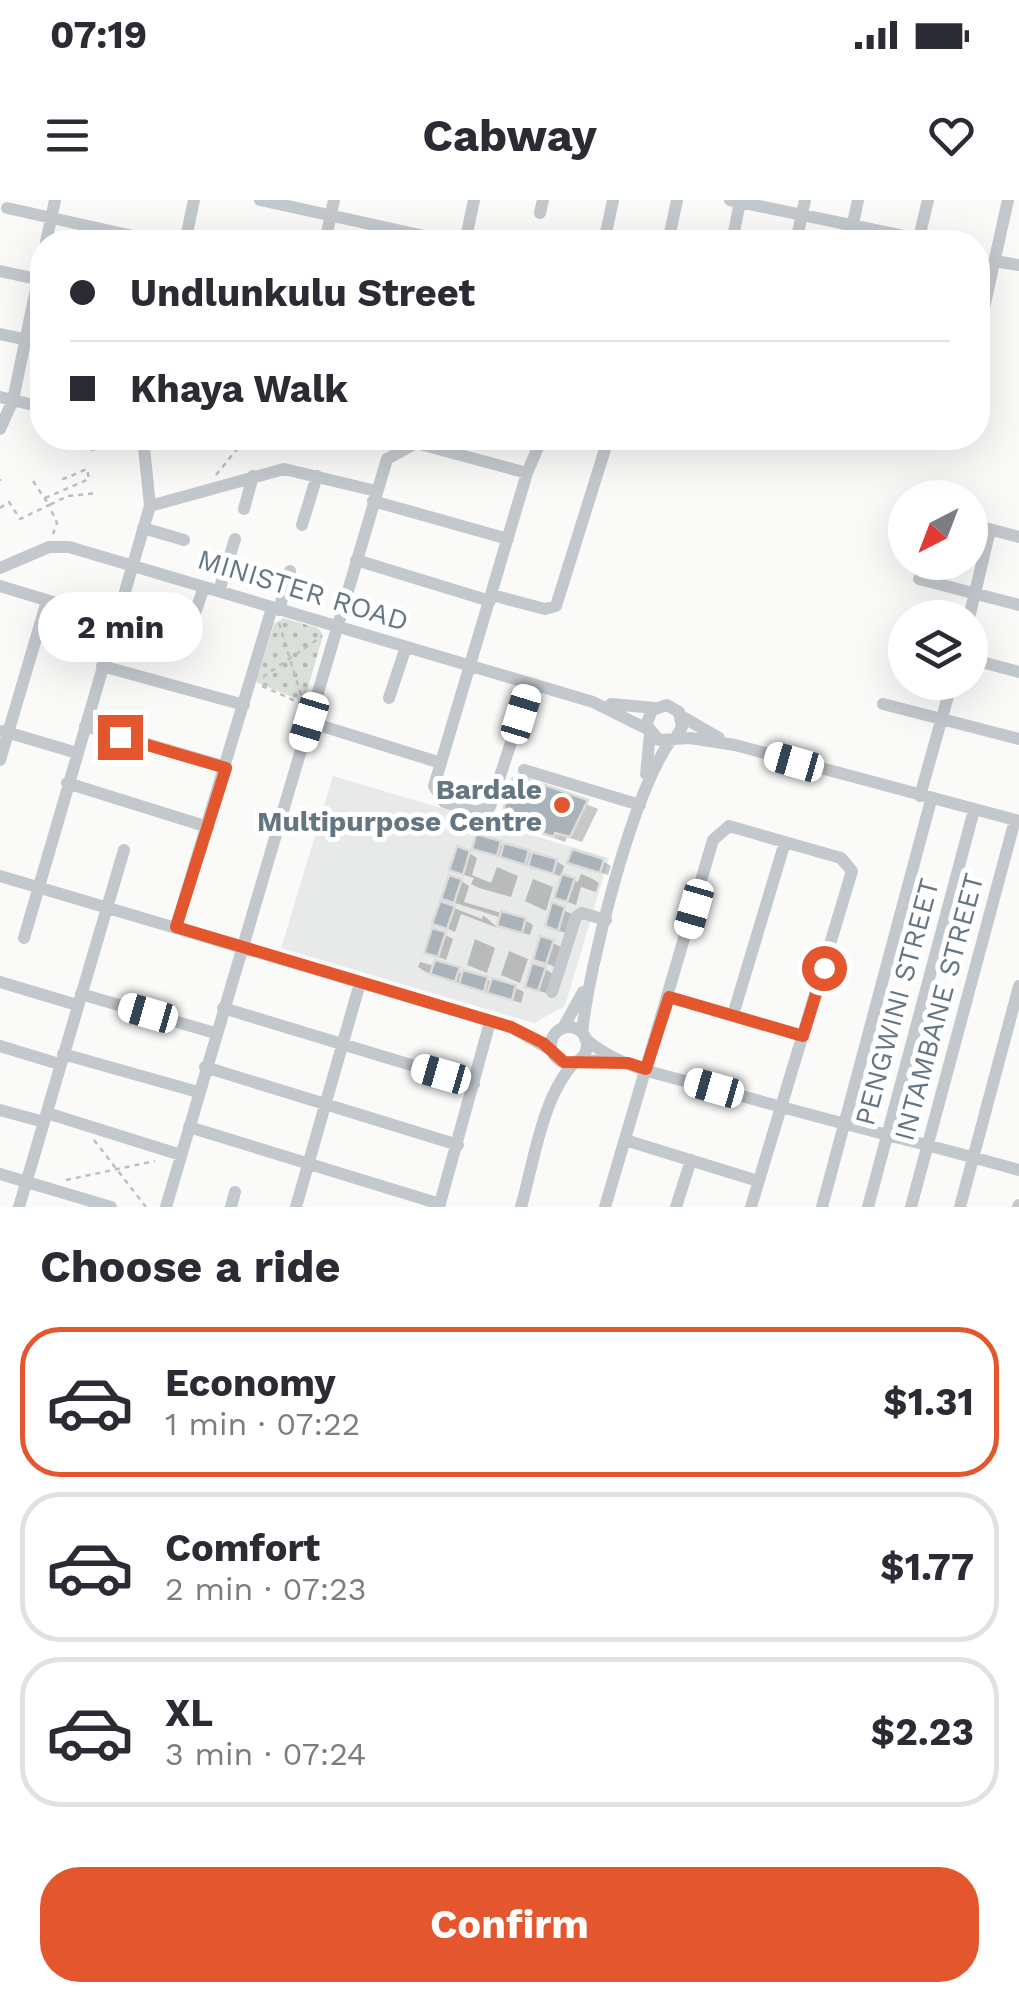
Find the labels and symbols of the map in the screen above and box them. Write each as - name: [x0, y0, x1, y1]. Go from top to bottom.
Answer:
- north arrow: [888, 480, 988, 580]
- street label: MINISTER ROAD: [194, 542, 412, 638]
- callout: 2 min: [38, 592, 202, 662]
- car: [498, 681, 544, 747]
- car: [286, 689, 332, 755]
- route end: [98, 715, 143, 760]
- car: [761, 739, 827, 785]
- place label: Bardale Multipurpose Centre: [257, 773, 542, 838]
- marker: Bardale Multipurpose Centre: [551, 794, 573, 816]
- street label: INTAMBANE STREET: [887, 870, 991, 1144]
- street label: PENGWINI STREET: [848, 875, 946, 1129]
- car: [671, 876, 717, 942]
- route start: [802, 946, 847, 991]
- car: [115, 990, 181, 1036]
- car: [408, 1051, 474, 1097]
- car: [681, 1065, 747, 1111]

